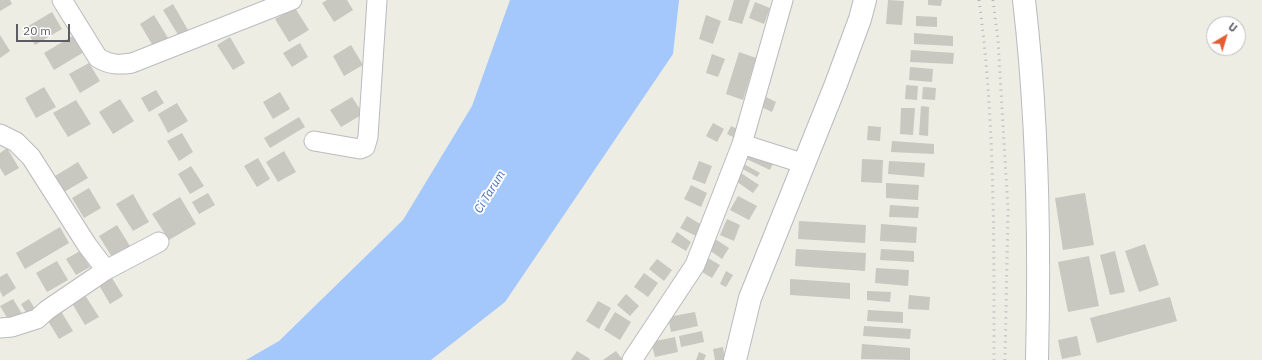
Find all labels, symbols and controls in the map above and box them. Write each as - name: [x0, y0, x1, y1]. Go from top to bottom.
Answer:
- scale bar: [18, 16, 72, 42]
- north arrow: [1206, 16, 1246, 56]
- text: U: [1225, 19, 1240, 35]
- text: 20 m: [23, 23, 51, 38]
- water label: Ci Tarum: [471, 168, 509, 216]

